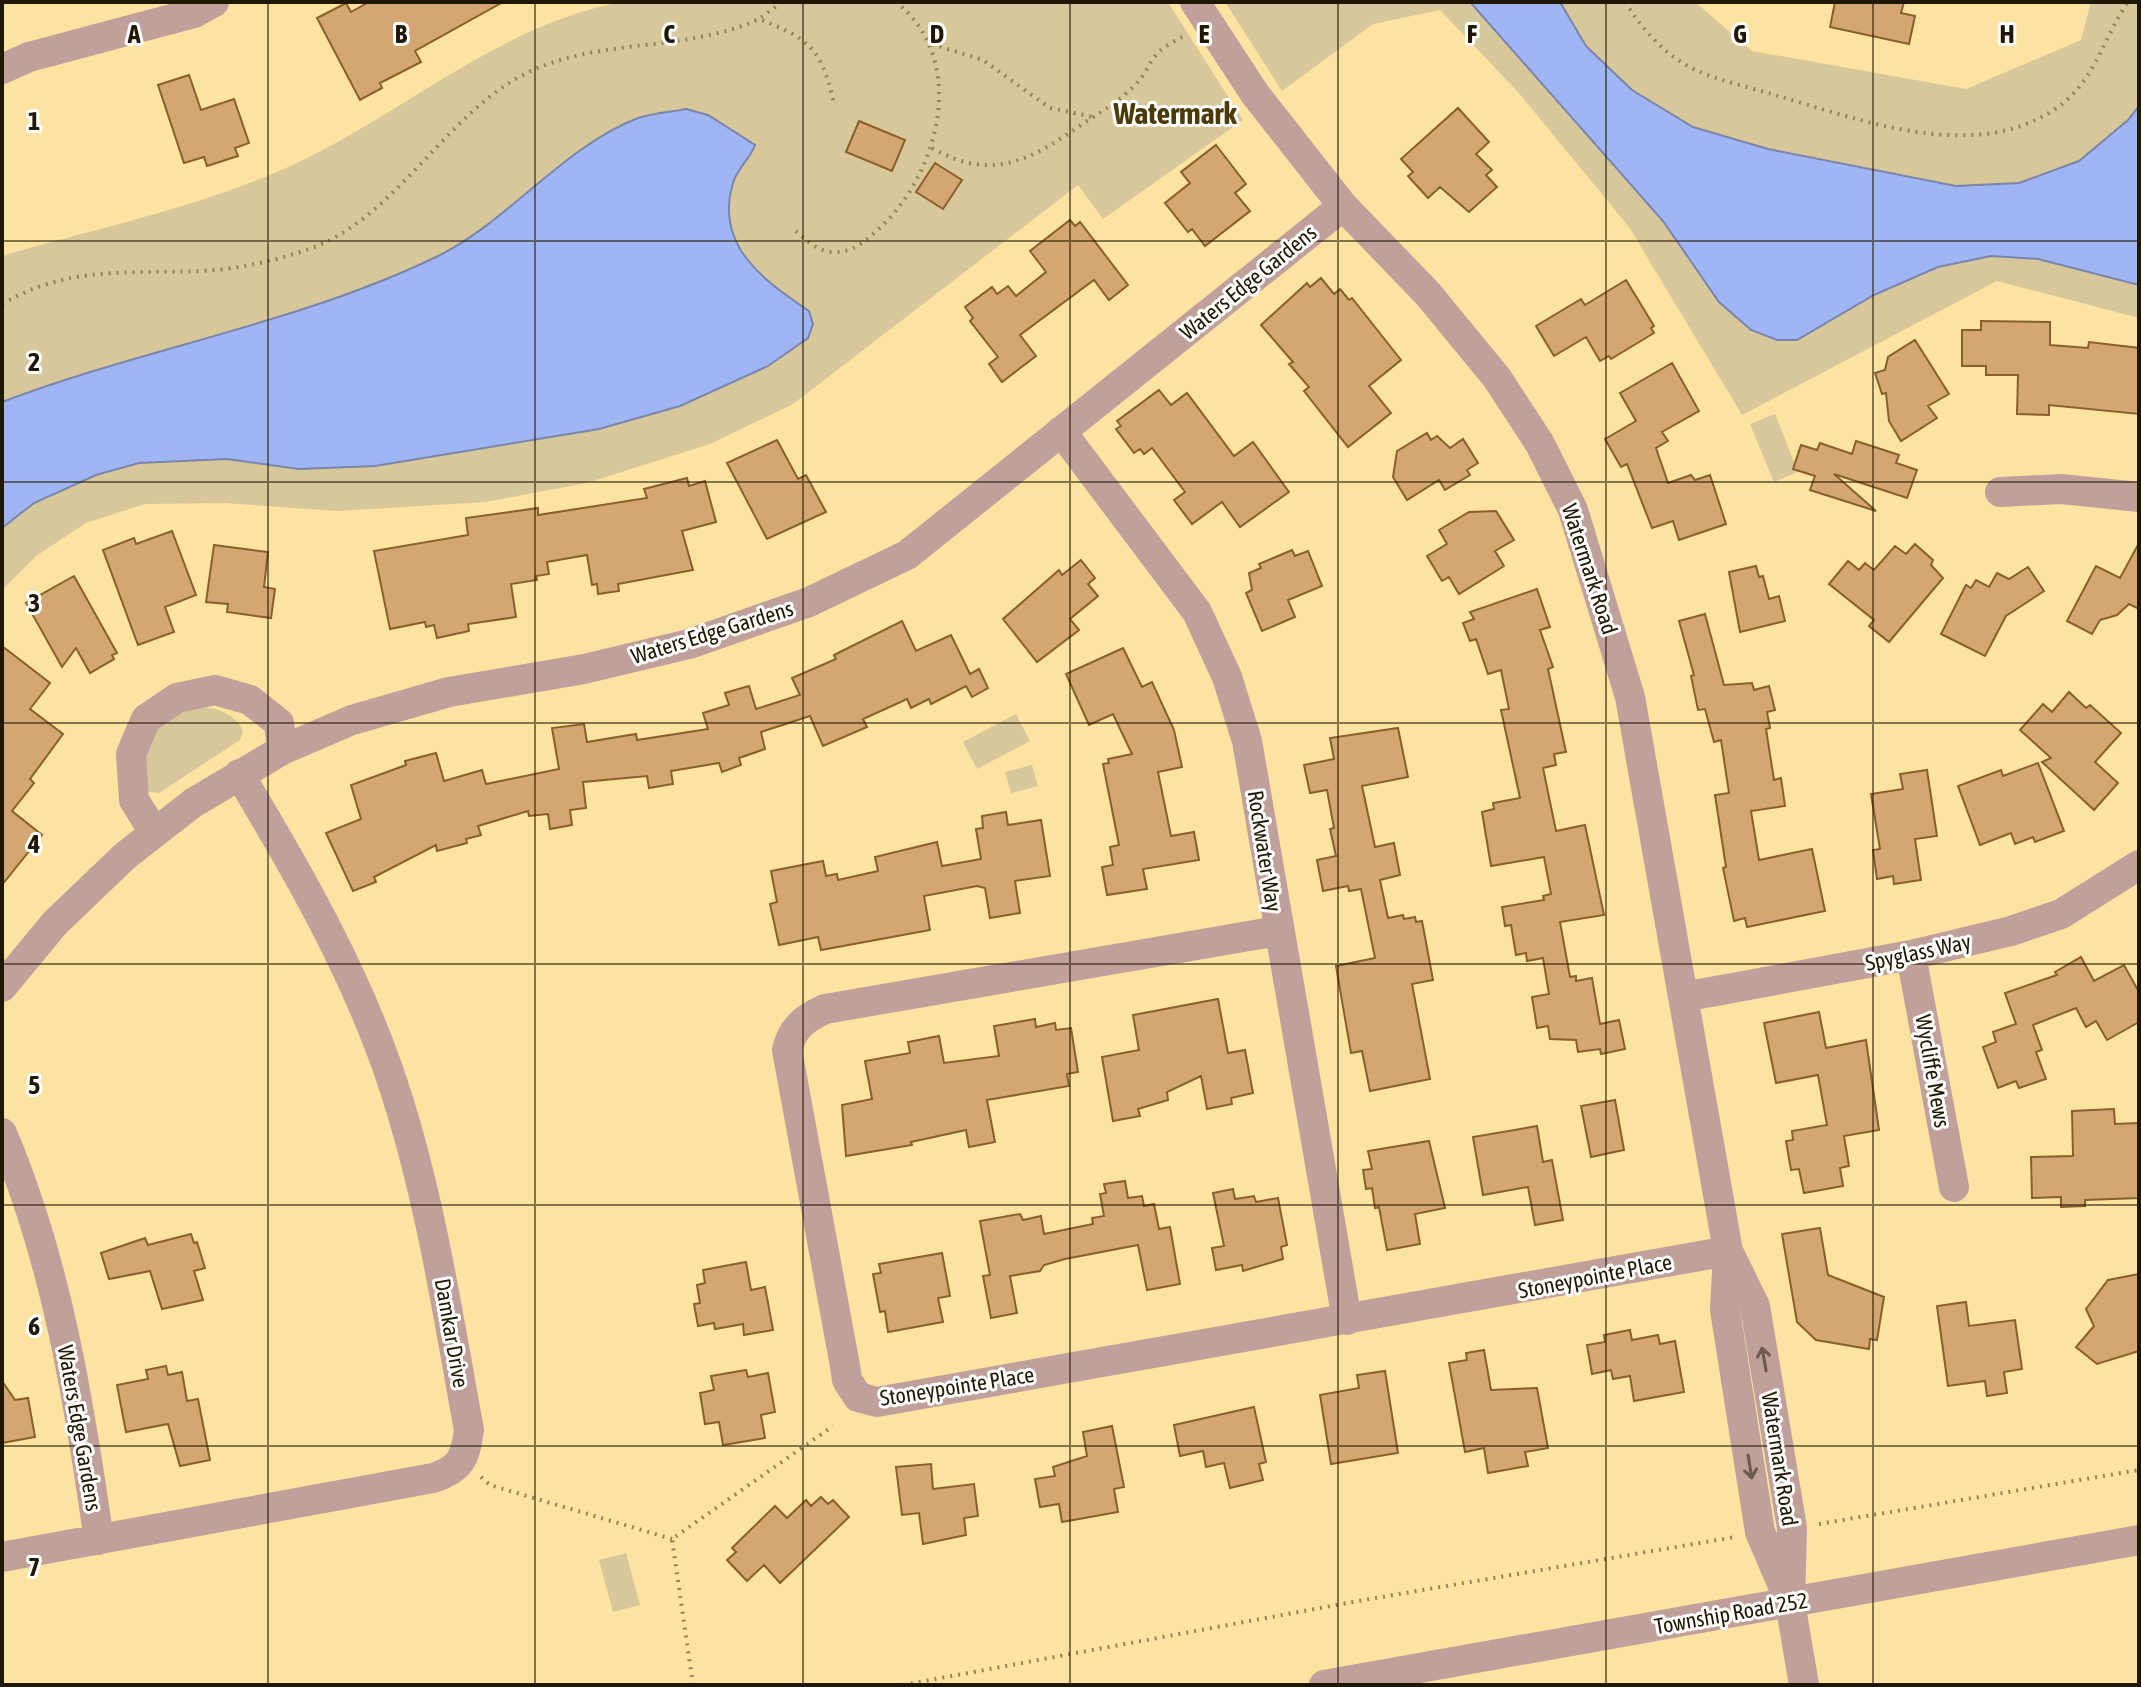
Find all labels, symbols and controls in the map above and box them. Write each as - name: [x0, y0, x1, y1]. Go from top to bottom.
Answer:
- text: A: [127, 19, 141, 49]
- text: B: [395, 19, 408, 49]
- text: C: [663, 19, 675, 49]
- text: D: [930, 19, 944, 49]
- text: E: [1198, 19, 1210, 49]
- text: F: [1467, 19, 1478, 49]
- text: G: [1733, 19, 1747, 49]
- text: H: [1999, 19, 2015, 49]
- district label: Watermark: [1112, 96, 1237, 130]
- text: 1: [28, 106, 40, 136]
- street label: Waters Edge Gardens: [1175, 219, 1322, 345]
- text: 2: [28, 347, 40, 377]
- street label: Watermark Road: [1557, 501, 1623, 637]
- text: 3: [28, 588, 40, 618]
- street label: Waters Edge Gardens: [628, 595, 796, 669]
- street label: Rockwater Way: [1243, 788, 1287, 914]
- text: 4: [27, 829, 40, 859]
- street label: Spyglass Way: [1863, 928, 1973, 976]
- street label: Wycliffe Mews: [1910, 1013, 1956, 1130]
- text: 5: [28, 1070, 40, 1100]
- street label: Stoneypointe Place: [1516, 1248, 1674, 1304]
- street label: Damkar Drive: [430, 1276, 474, 1390]
- text: 6: [28, 1311, 40, 1341]
- street label: Waters Edge Gardens: [53, 1343, 107, 1513]
- one-way arrow: [1755, 1346, 1770, 1372]
- street label: Stoneypointe Place: [878, 1361, 1036, 1411]
- street label: Watermark Road: [1757, 1390, 1803, 1528]
- one-way arrow: [1743, 1454, 1758, 1479]
- text: 7: [28, 1552, 40, 1582]
- street label: Township Road 252: [1652, 1587, 1810, 1639]

